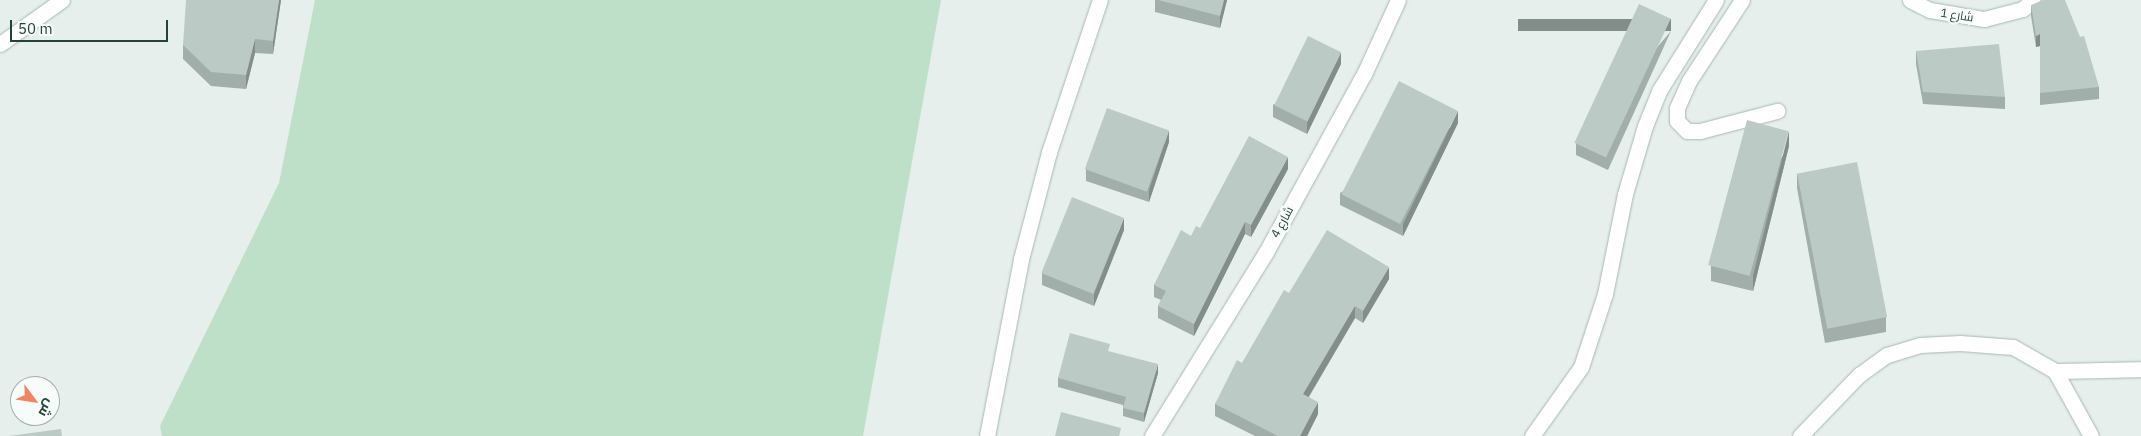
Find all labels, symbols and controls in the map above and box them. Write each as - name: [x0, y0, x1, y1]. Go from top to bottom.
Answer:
- street label: شارع 1: [1939, 5, 1975, 25]
- scale bar: [12, 10, 170, 42]
- text: 50 m: [18, 19, 53, 38]
- street label: شارع 4: [1268, 204, 1296, 240]
- north arrow: [10, 376, 60, 426]
- text: ش: [35, 396, 59, 421]

